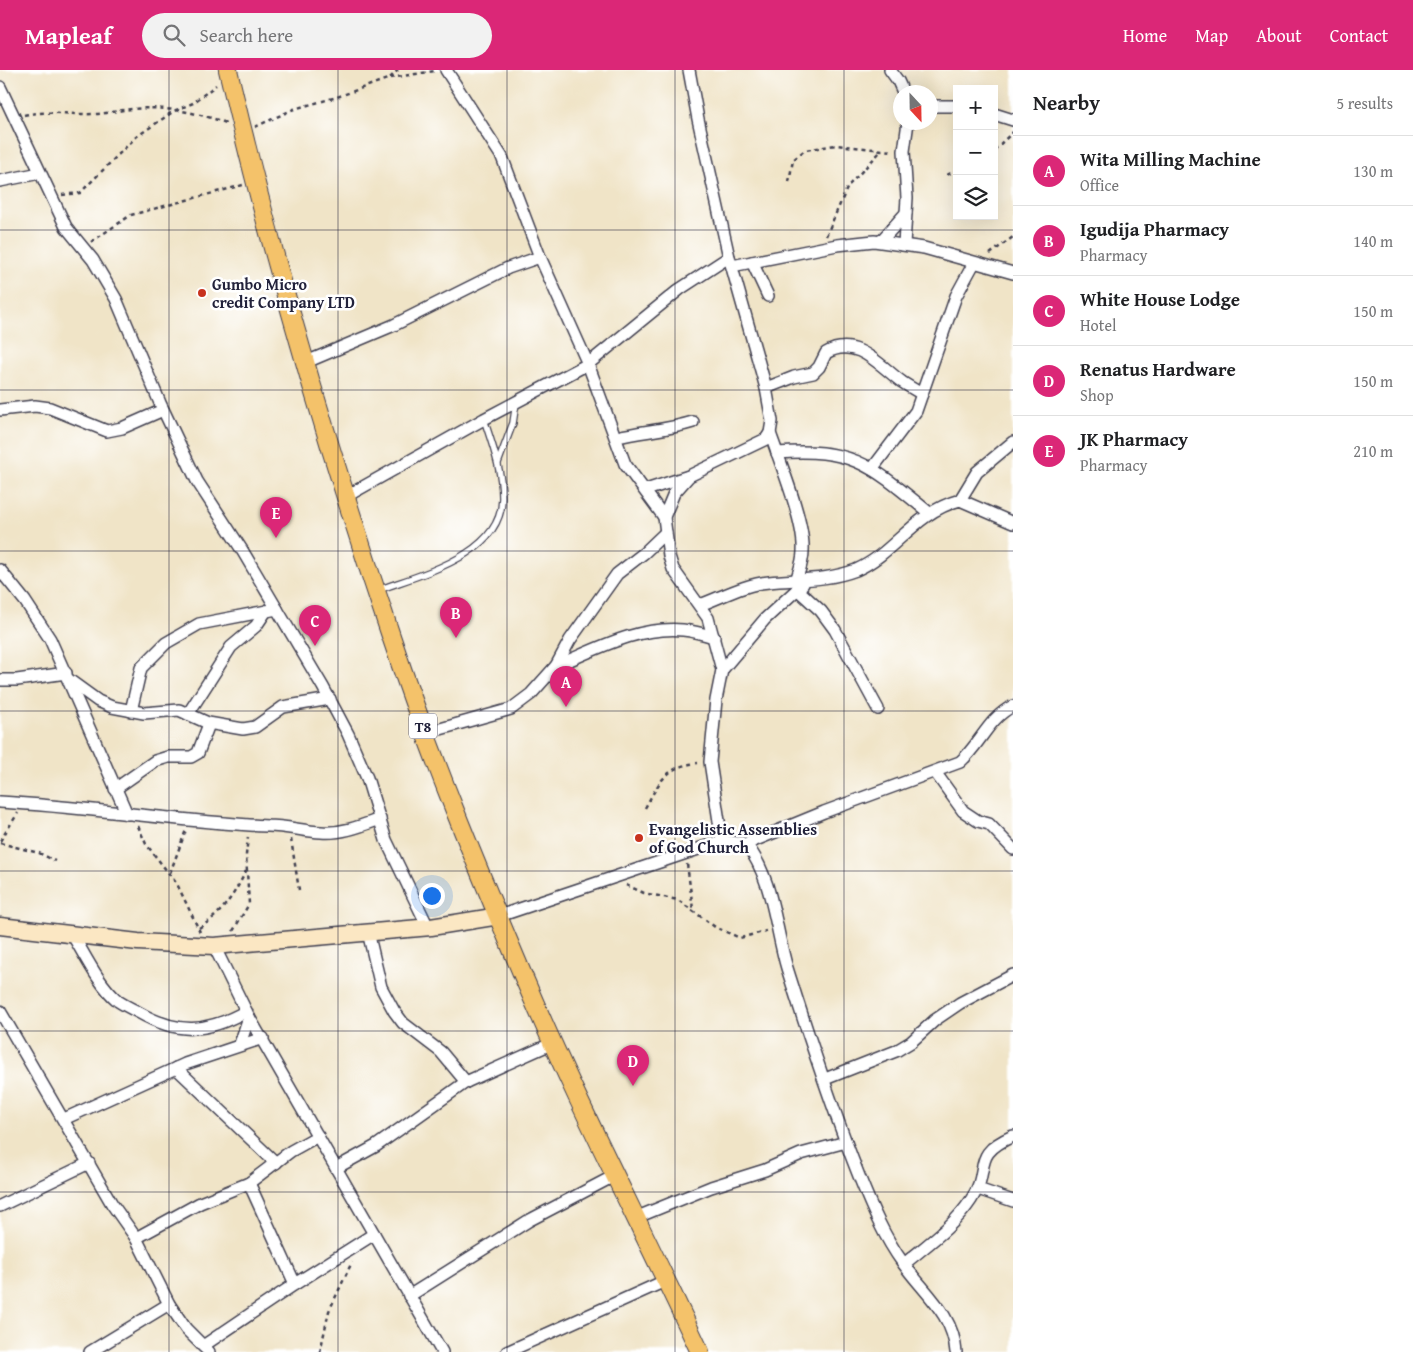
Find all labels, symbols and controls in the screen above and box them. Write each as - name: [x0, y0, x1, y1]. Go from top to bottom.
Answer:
- search box: [142, 13, 492, 58]
- text: Mapleaf: [25, 18, 112, 53]
- icon: search: [160, 21, 188, 49]
- text: Search here: [200, 21, 293, 49]
- text: Home: [1123, 22, 1167, 49]
- text: Map: [1195, 22, 1228, 49]
- text: About: [1256, 22, 1302, 49]
- text: Contact: [1330, 22, 1388, 49]
- north arrow: [893, 85, 938, 130]
- map controls: [953, 85, 998, 220]
- button: +: [953, 85, 998, 130]
- text: Nearby: [1033, 87, 1100, 118]
- text: 5 results: [1336, 91, 1393, 115]
- button: −: [953, 130, 998, 175]
- text: Wita Milling Machine: [1080, 145, 1261, 173]
- text: A: [1044, 159, 1054, 183]
- text: 130 m: [1353, 159, 1393, 183]
- text: Office: [1080, 173, 1119, 197]
- button: layers: [953, 175, 998, 220]
- text: Igudija Pharmacy: [1080, 215, 1229, 243]
- text: B: [1044, 229, 1054, 253]
- text: 140 m: [1353, 229, 1393, 253]
- text: Pharmacy: [1080, 243, 1147, 267]
- place label: Gumbo Micro credit Company LTD: [212, 272, 355, 314]
- text: White House Lodge: [1080, 285, 1240, 313]
- marker: Gumbo Micro credit Company LTD: [196, 287, 208, 299]
- text: C: [1044, 299, 1054, 323]
- text: 150 m: [1353, 299, 1393, 323]
- text: Hotel: [1080, 313, 1116, 337]
- text: Renatus Hardware: [1080, 355, 1236, 383]
- text: D: [1044, 369, 1054, 393]
- text: 150 m: [1353, 369, 1393, 393]
- text: Shop: [1080, 383, 1114, 407]
- text: JK Pharmacy: [1080, 425, 1188, 453]
- text: E: [1045, 439, 1053, 463]
- text: 210 m: [1353, 439, 1393, 463]
- text: Pharmacy: [1080, 453, 1147, 477]
- pin: E: [260, 497, 292, 538]
- pin: B: [440, 597, 472, 638]
- pin: C: [299, 605, 331, 646]
- pin: A: [550, 666, 582, 707]
- road number: T8: [409, 714, 437, 738]
- place label: Evangelistic Assemblies of God Church: [649, 817, 817, 859]
- marker: Evangelistic Assemblies of God Church: [633, 832, 645, 844]
- your location: [419, 883, 445, 909]
- pin: D: [617, 1045, 649, 1086]

